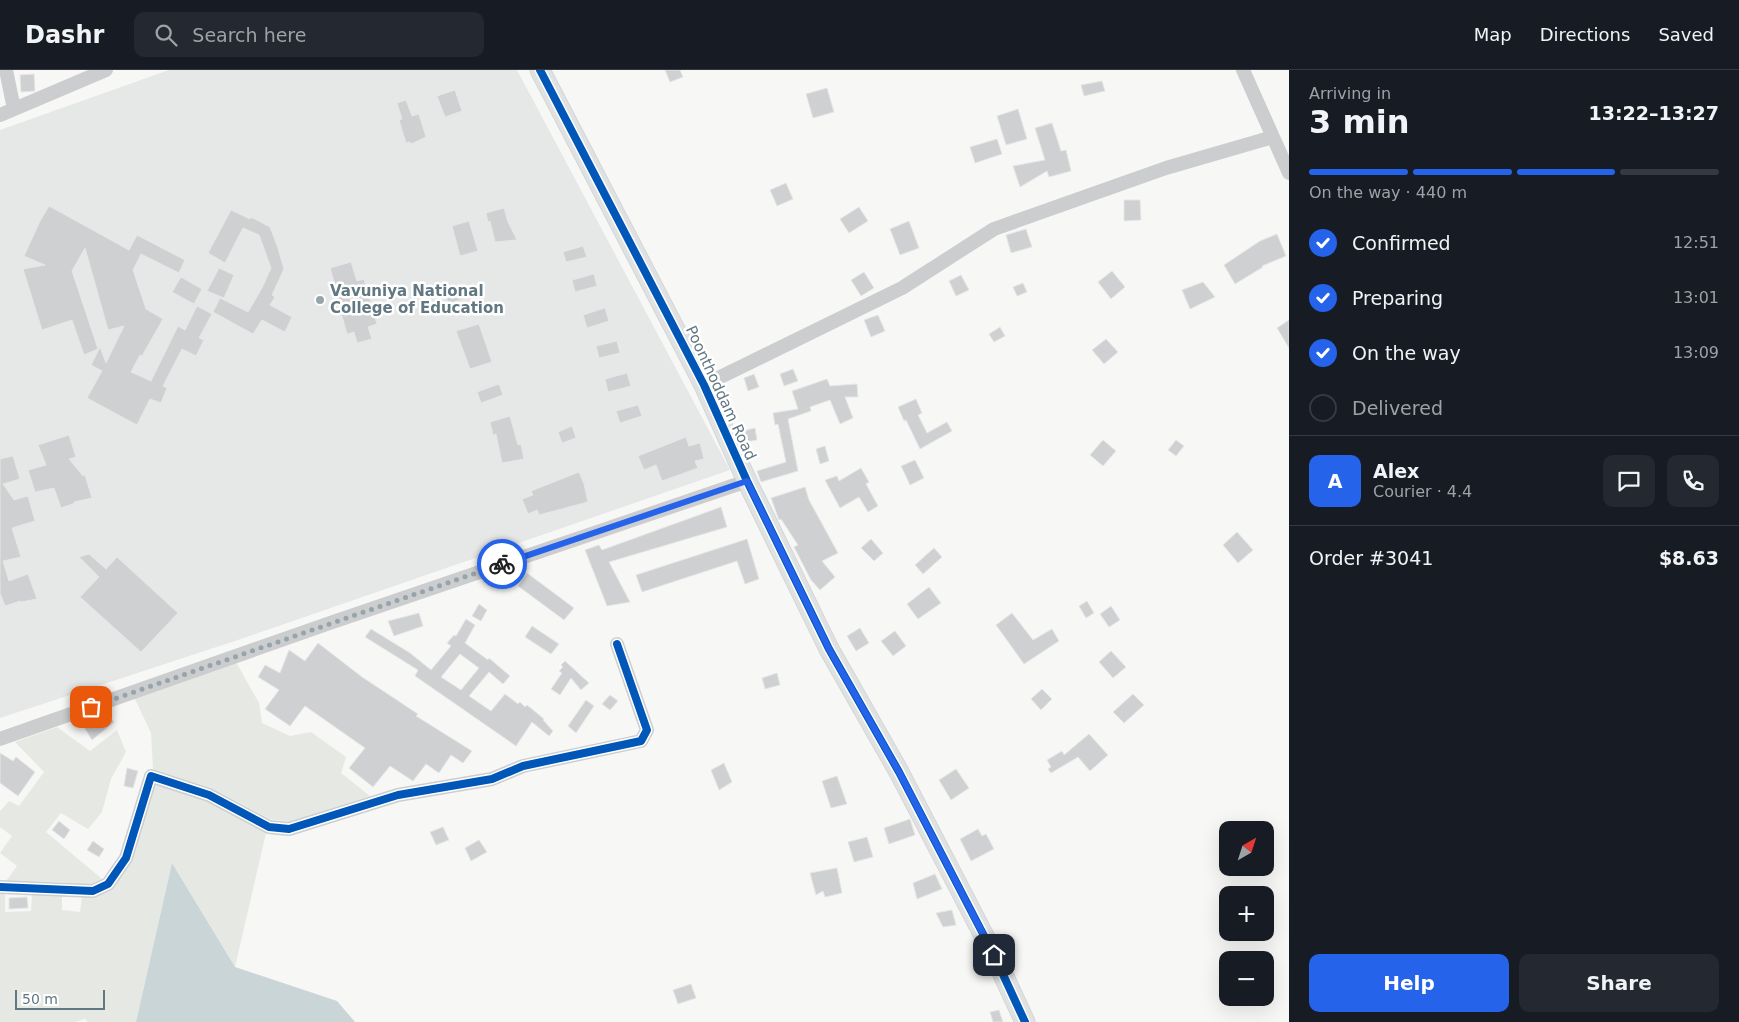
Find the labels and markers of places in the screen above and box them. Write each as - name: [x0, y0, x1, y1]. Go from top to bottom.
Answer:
- place label: Vavuniya National College of Education: [330, 282, 504, 317]
- marker: Vavuniya National College of Education: [314, 294, 326, 306]
- pin: [70, 686, 112, 728]
- pin: [973, 934, 1015, 976]

